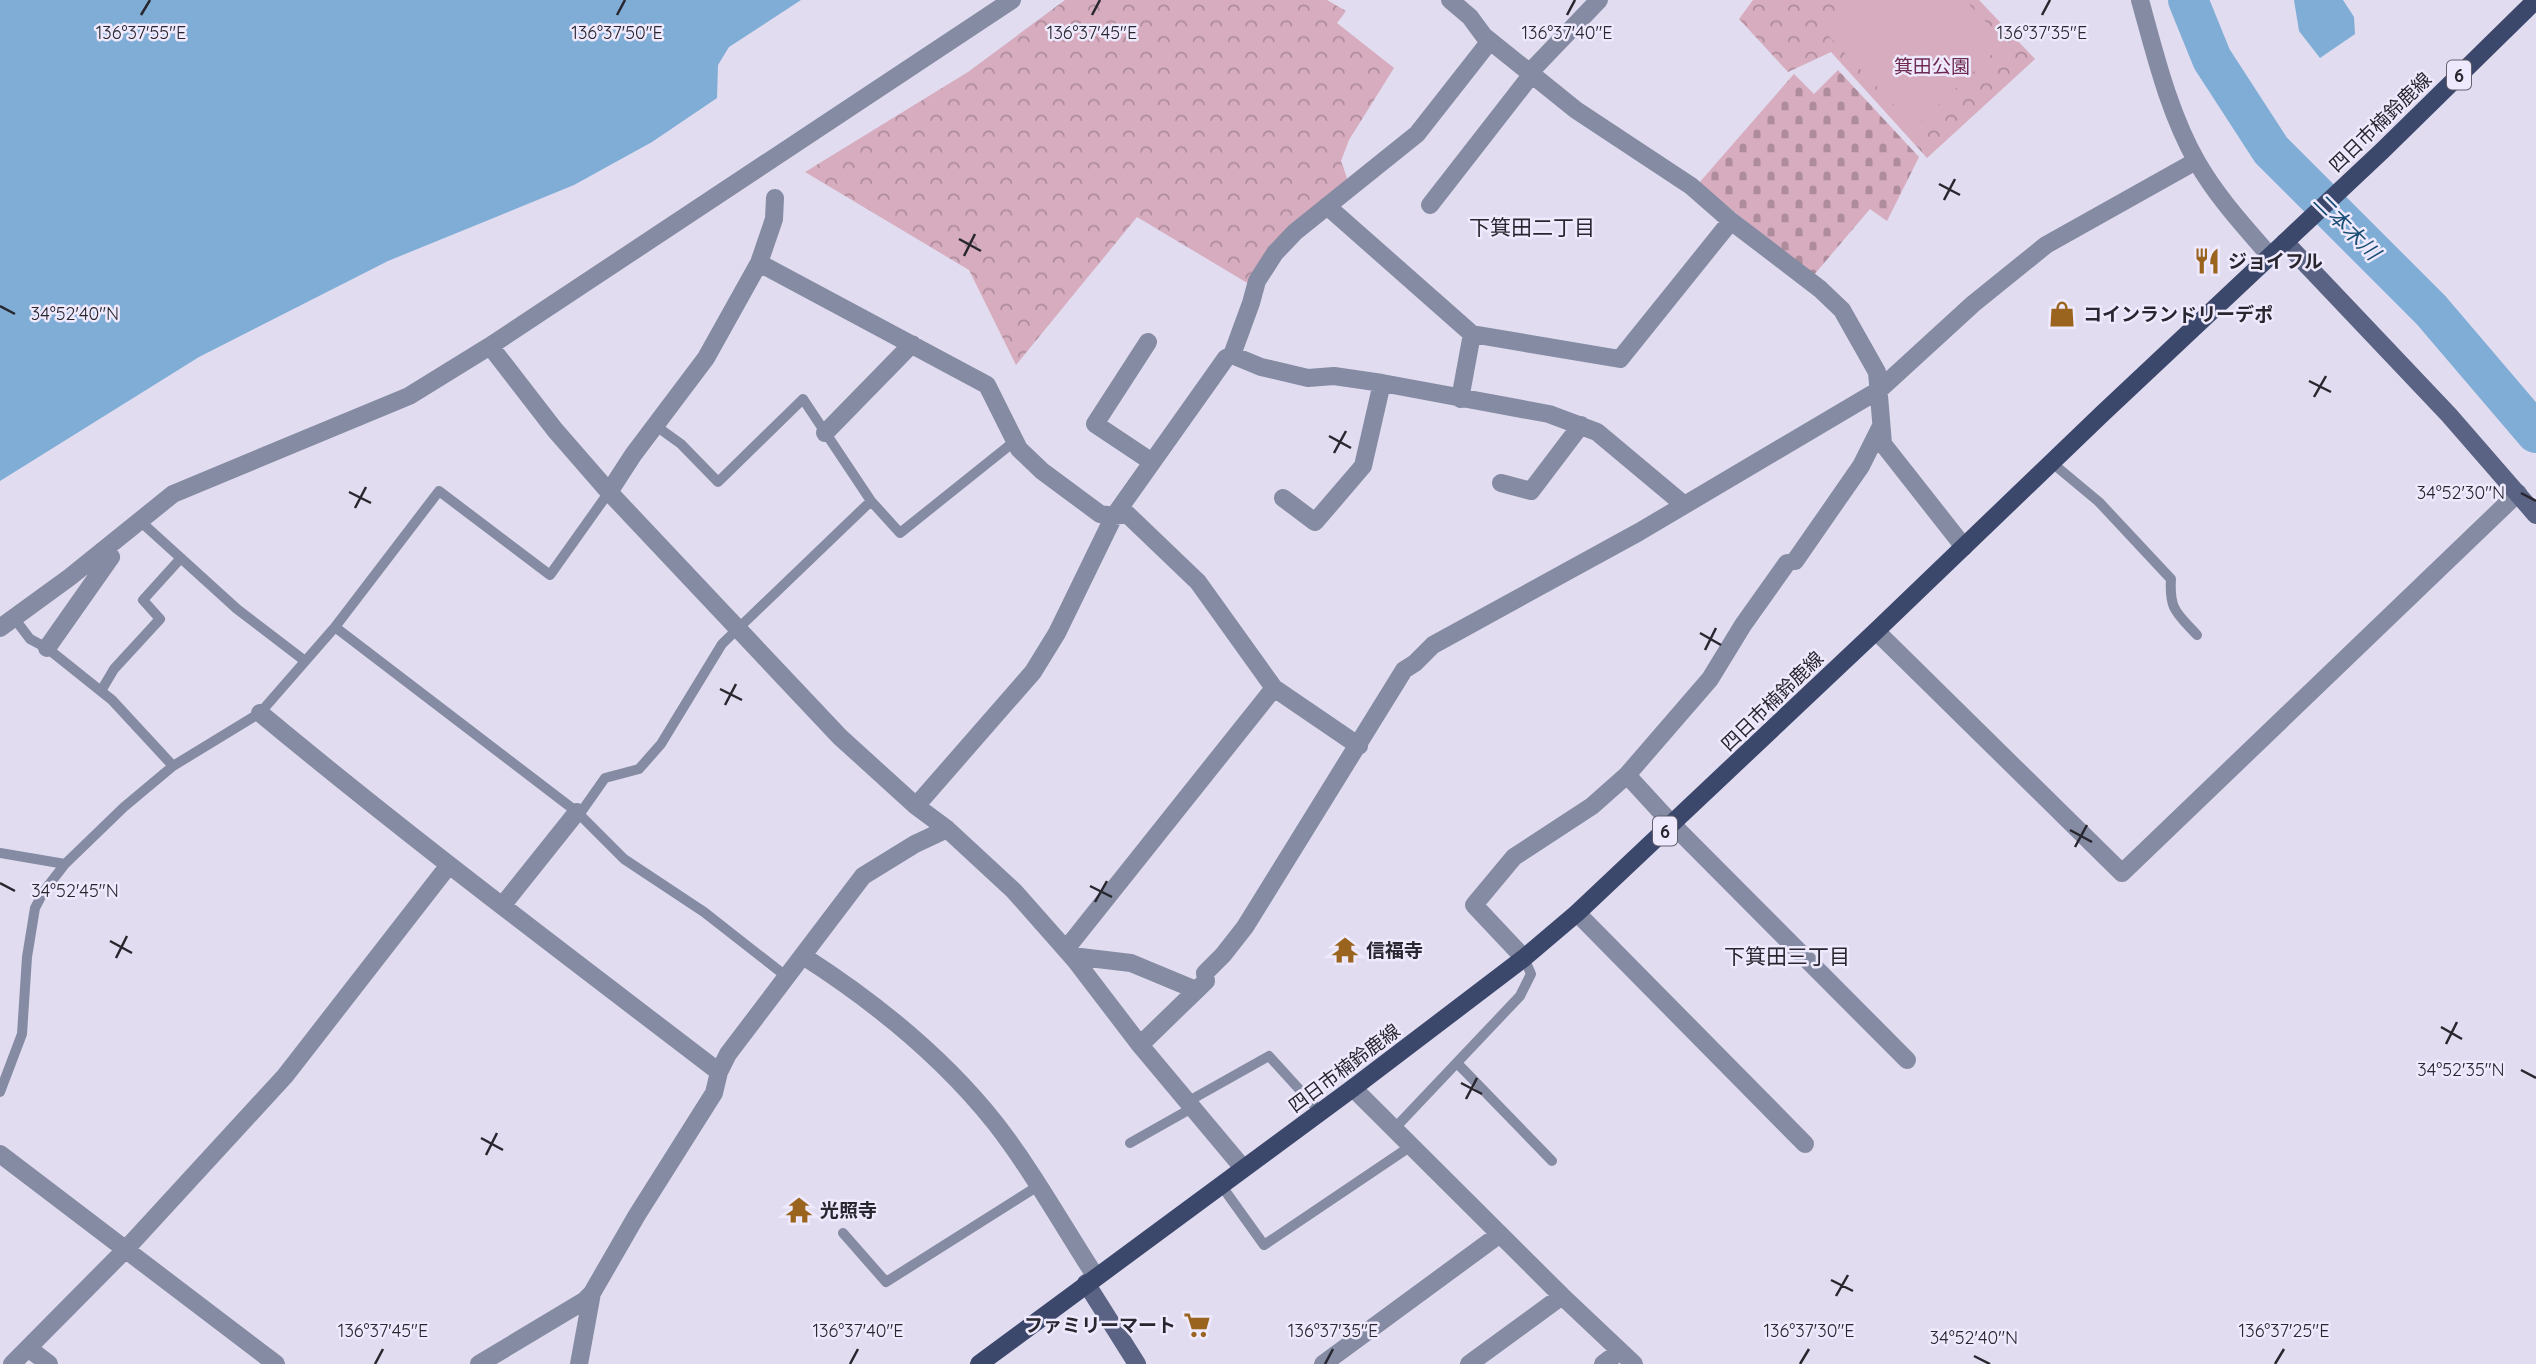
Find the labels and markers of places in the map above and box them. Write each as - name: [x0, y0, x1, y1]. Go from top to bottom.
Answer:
- restaurant icon: ジョイフル: [2192, 246, 2222, 276]
- place label: ジョイフル: [2228, 249, 2323, 273]
- shop icon: コインランドリーデポ: [2047, 299, 2077, 329]
- place label: コインランドリーデポ: [2083, 302, 2273, 326]
- temple icon: 信福寺: [1330, 935, 1360, 965]
- place label: 信福寺: [1366, 938, 1423, 962]
- temple icon: 光照寺: [784, 1195, 814, 1225]
- place label: 光照寺: [820, 1198, 877, 1222]
- supermarket icon: ファミリーマート: [1182, 1310, 1212, 1340]
- place label: ファミリーマート: [1024, 1313, 1176, 1337]

